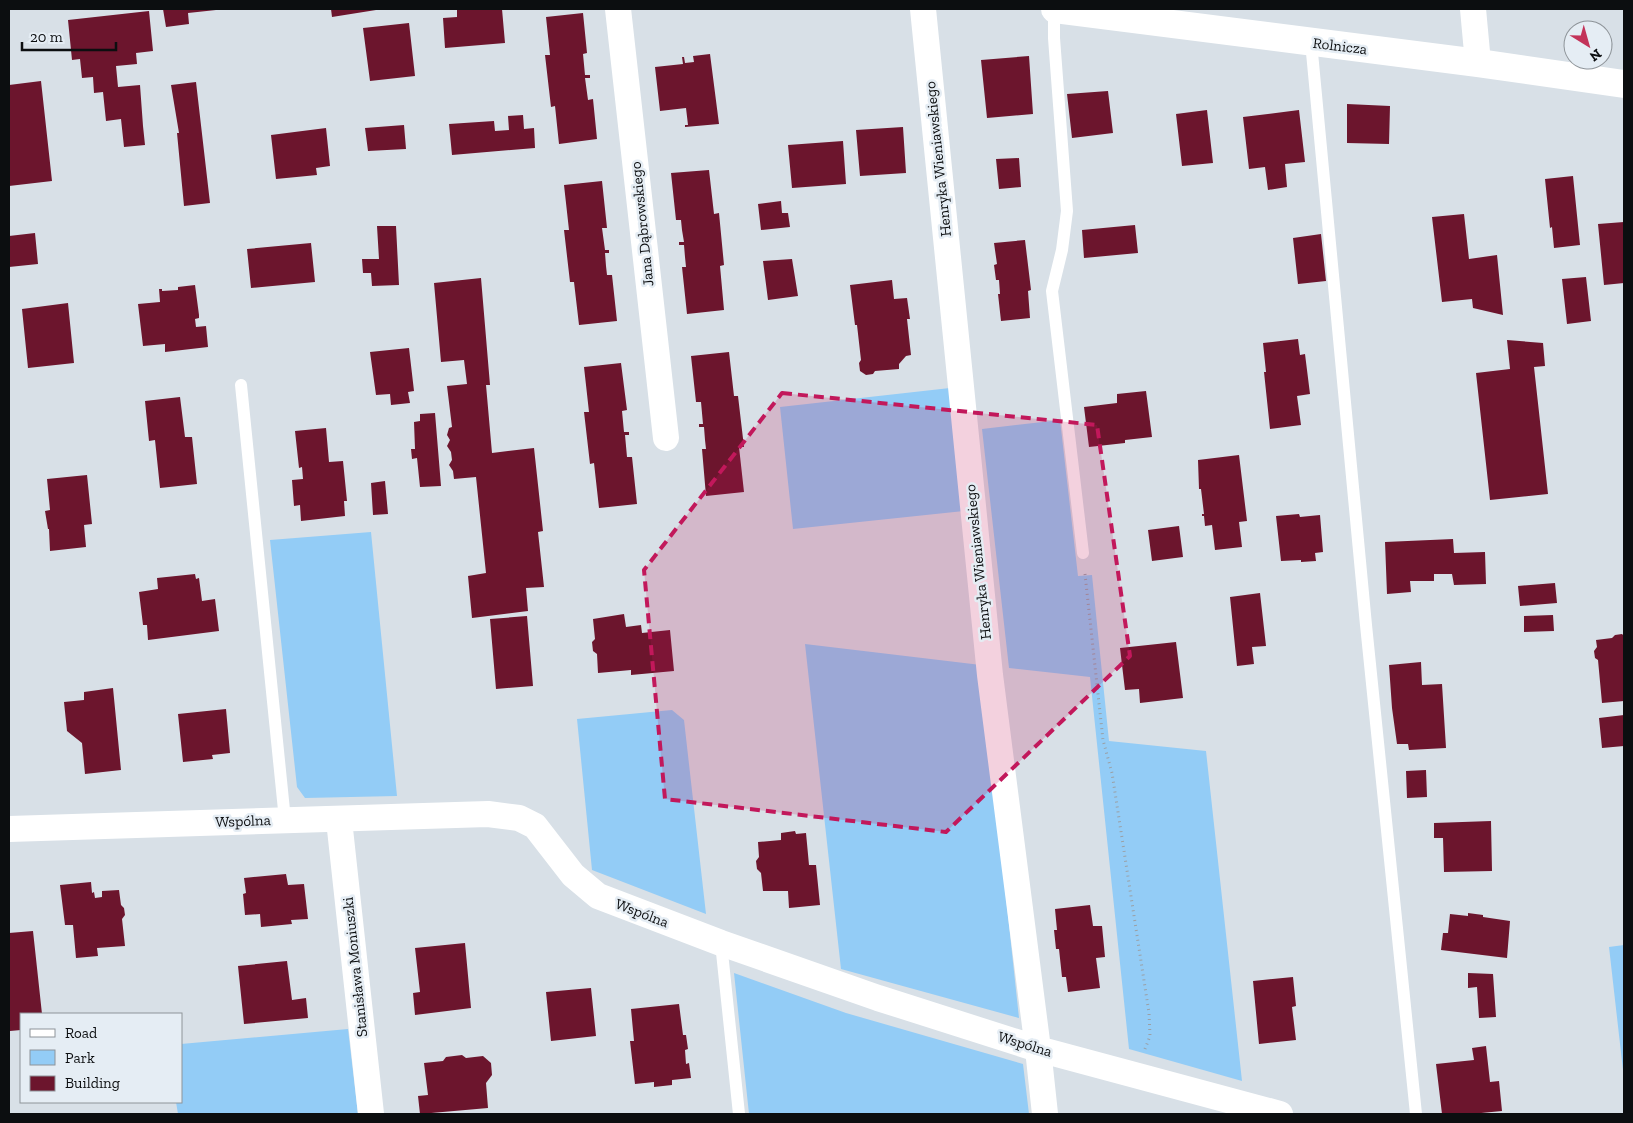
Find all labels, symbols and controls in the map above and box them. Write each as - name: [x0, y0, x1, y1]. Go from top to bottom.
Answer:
- scale bar: [22, 20, 116, 52]
- north arrow: [1563, 20, 1613, 70]
- text: 20 m: [30, 28, 63, 46]
- street label: Rolnicza: [1312, 34, 1368, 58]
- text: N: [1586, 45, 1605, 65]
- street label: Henryka Wieniawskiego: [921, 80, 955, 237]
- street label: Jana Dąbrowskiego: [626, 160, 658, 287]
- street label: Henryka Wieniawskiego: [961, 483, 995, 640]
- street label: Wspólna: [215, 811, 271, 831]
- street label: Wspólna: [613, 895, 671, 931]
- street label: Stanisława Moniuszki: [339, 896, 371, 1038]
- legend: [20, 1013, 182, 1103]
- text: Road: [65, 1024, 98, 1042]
- street label: Wspólna: [996, 1027, 1054, 1061]
- text: Park: [65, 1049, 95, 1067]
- text: Building: [65, 1074, 120, 1092]

